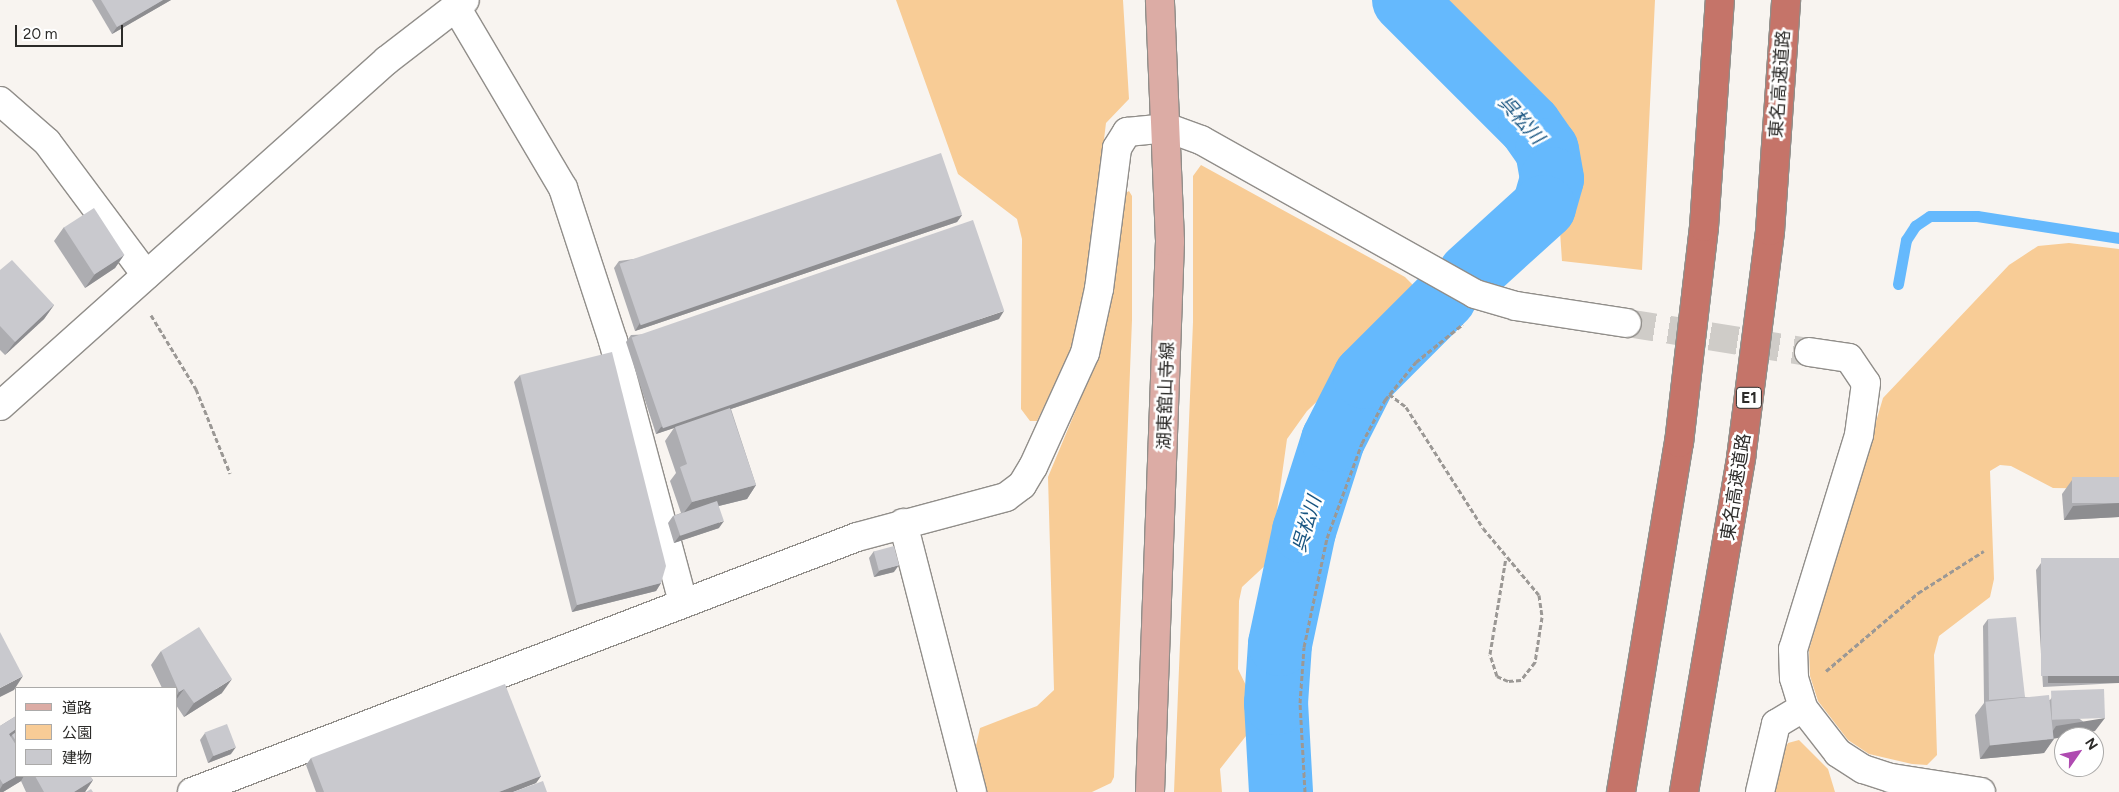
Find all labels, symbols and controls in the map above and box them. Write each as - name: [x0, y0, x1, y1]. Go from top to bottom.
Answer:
- scale bar: [18, 15, 125, 47]
- text: 20 m: [23, 25, 57, 43]
- street label: 東名高速道路: [1765, 29, 1795, 139]
- water label: 呉松川: [1493, 91, 1549, 149]
- street label: 湖東舘山寺線: [1153, 342, 1179, 450]
- road number: E1: [1735, 384, 1763, 412]
- street label: 東名高速道路: [1717, 432, 1755, 542]
- water label: 呉松川: [1288, 493, 1326, 555]
- legend: [15, 687, 178, 777]
- text: 道路: [62, 699, 92, 717]
- text: 公園: [62, 724, 92, 742]
- north arrow: [2054, 727, 2104, 777]
- text: N: [2081, 735, 2101, 753]
- text: 建物: [62, 749, 92, 767]

